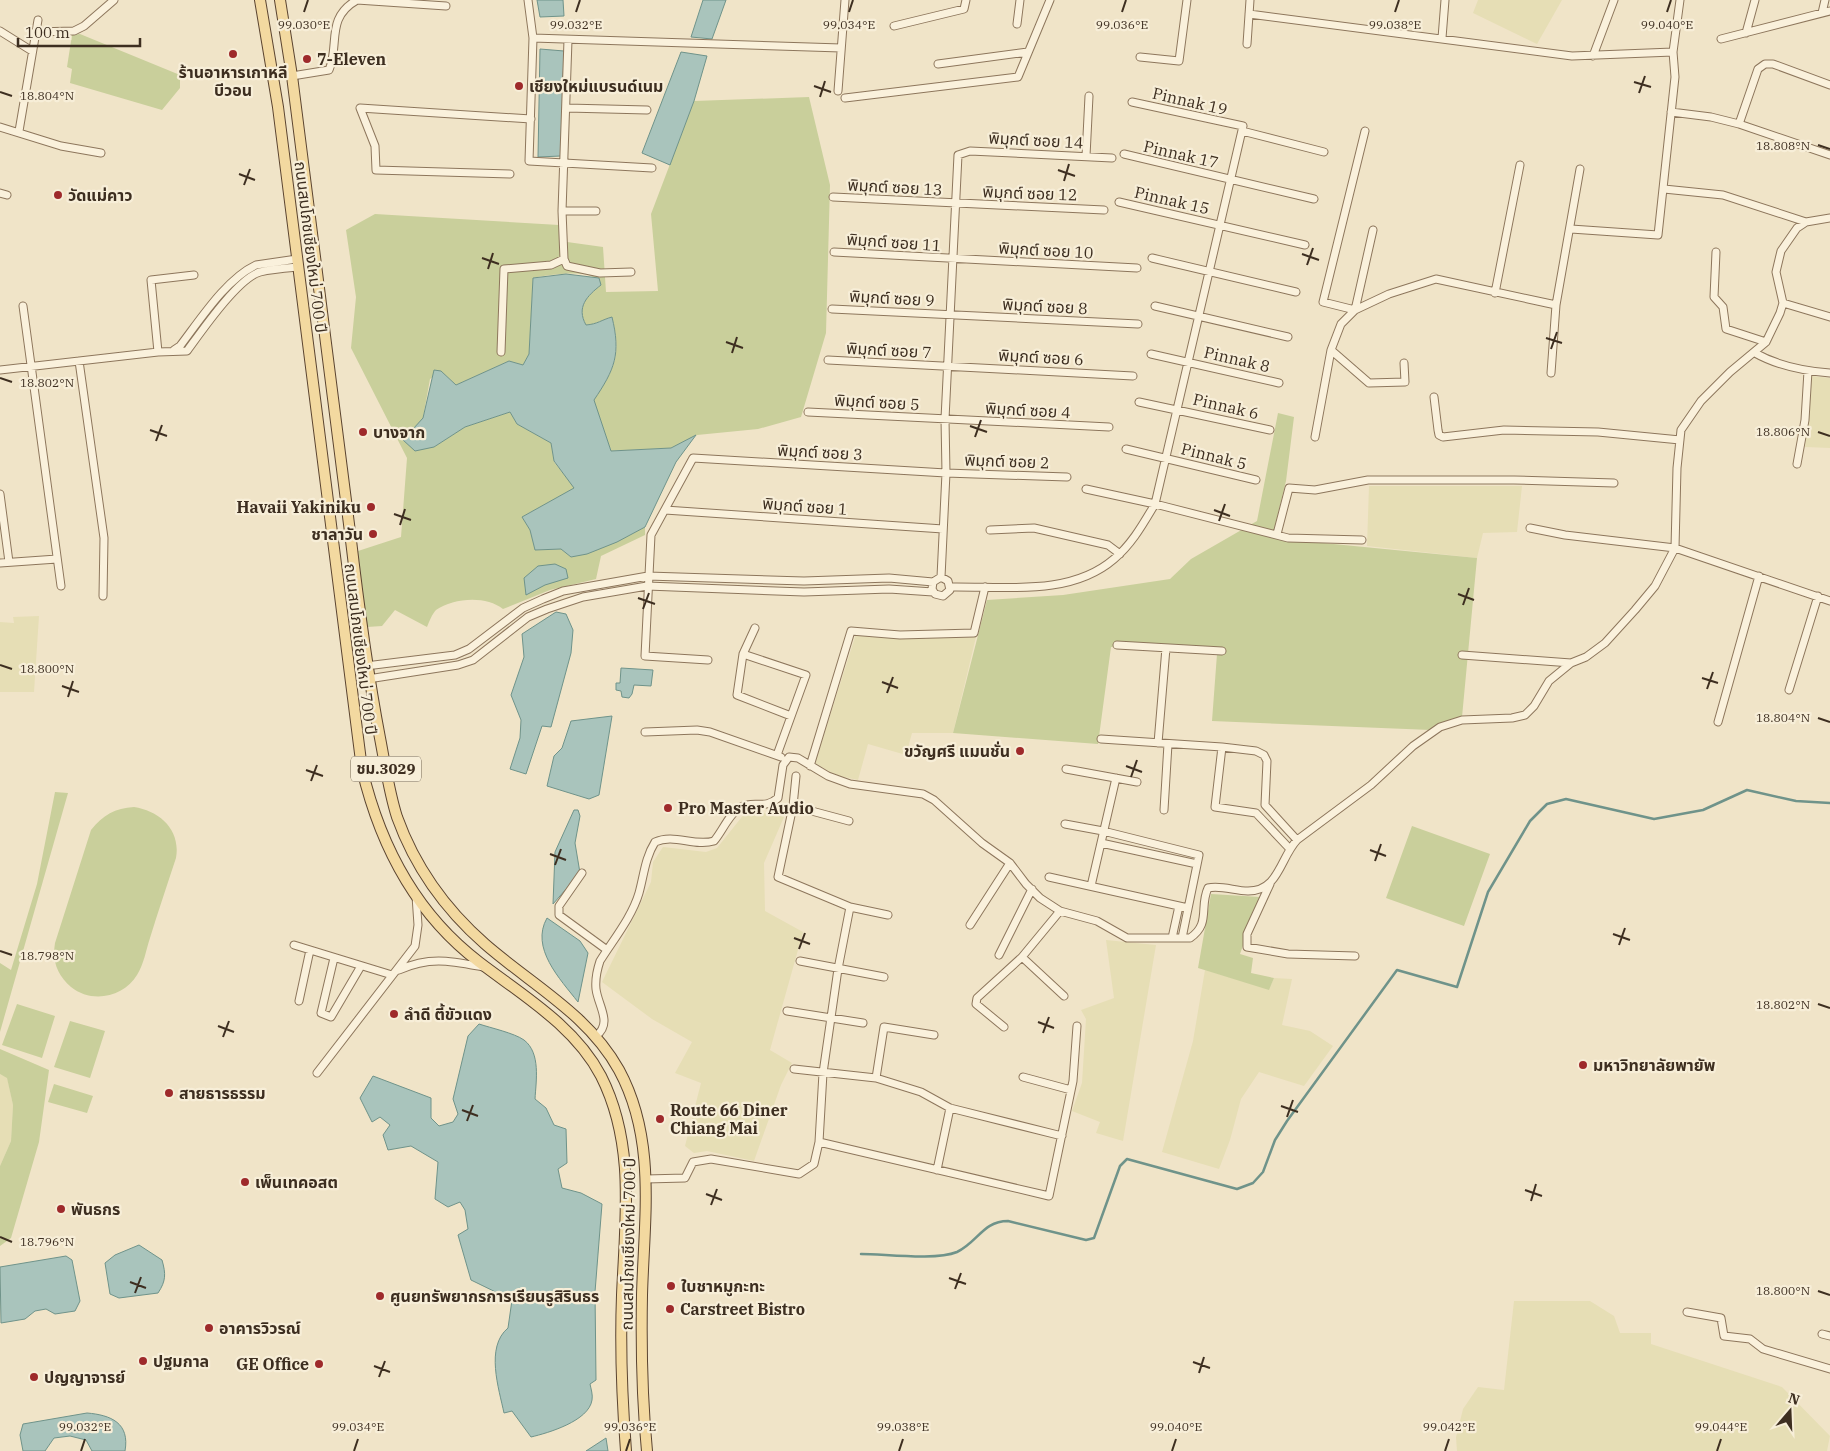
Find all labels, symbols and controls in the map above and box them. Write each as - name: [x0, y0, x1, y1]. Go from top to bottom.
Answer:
- scale bar: [18, 15, 140, 47]
- text: 99.030°E: [278, 17, 330, 32]
- text: 99.032°E: [550, 17, 602, 32]
- text: 99.034°E: [823, 17, 875, 32]
- text: 99.036°E: [1096, 17, 1148, 32]
- text: 99.038°E: [1369, 17, 1421, 32]
- text: 99.040°E: [1641, 17, 1693, 32]
- text: 100 m: [25, 23, 70, 42]
- marker: ร้านอาหารเกาหลี บีวอน: [227, 48, 239, 60]
- place label: 7-Eleven: [317, 49, 386, 69]
- marker: 7-Eleven: [301, 53, 313, 65]
- place label: ร้านอาหารเกาหลี บีวอน: [178, 62, 288, 100]
- place label: เชียงใหม่แบรนด์เนม: [529, 76, 663, 96]
- marker: เชียงใหม่แบรนด์เนม: [513, 80, 525, 92]
- street label: Pinnak 19: [1150, 83, 1230, 119]
- text: 18.804°N: [20, 88, 74, 103]
- street label: พิมุกต์ ซอย 14: [988, 128, 1084, 152]
- street label: Pinnak 17: [1141, 136, 1221, 172]
- text: 18.808°N: [1756, 138, 1810, 153]
- street label: ถนนสมโภชเชียงใหม่ 700 ปี: [291, 160, 331, 334]
- street label: พิมุกต์ ซอย 13: [847, 175, 943, 199]
- street label: พิมุกต์ ซอย 12: [982, 181, 1078, 205]
- street label: Pinnak 15: [1132, 182, 1212, 218]
- place label: วัดแม่คาว: [68, 185, 133, 205]
- marker: วัดแม่คาว: [52, 189, 64, 201]
- street label: พิมุกต์ ซอย 11: [846, 229, 942, 255]
- street label: พิมุกต์ ซอย 10: [998, 238, 1094, 262]
- street label: พิมุกต์ ซอย 9: [849, 286, 935, 310]
- street label: พิมุกต์ ซอย 8: [1002, 294, 1088, 318]
- street label: พิมุกต์ ซอย 7: [846, 338, 932, 362]
- street label: Pinnak 8: [1202, 342, 1272, 376]
- street label: พิมุกต์ ซอย 6: [998, 345, 1084, 369]
- text: 18.802°N: [20, 375, 74, 390]
- street label: Pinnak 6: [1191, 389, 1261, 423]
- street label: พิมุกต์ ซอย 5: [834, 390, 920, 414]
- street label: พิมุกต์ ซอย 4: [985, 398, 1071, 422]
- place label: บางจาก: [373, 422, 425, 442]
- text: 18.806°N: [1756, 424, 1810, 439]
- marker: บางจาก: [357, 426, 369, 438]
- street label: Pinnak 5: [1179, 438, 1249, 474]
- street label: พิมุกต์ ซอย 3: [777, 440, 863, 464]
- street label: พิมุกต์ ซอย 2: [964, 450, 1050, 472]
- street label: พิมุกต์ ซอย 1: [762, 493, 848, 519]
- place label: Havaii Yakiniku: [237, 497, 361, 517]
- marker: Havaii Yakiniku: [365, 501, 377, 513]
- place label: ชาลาวัน: [311, 524, 363, 544]
- marker: ชาลาวัน: [367, 528, 379, 540]
- street label: ถนนสมโภชเชียงใหม่ 700 ปี: [341, 562, 381, 736]
- text: 18.800°N: [20, 661, 74, 676]
- text: 18.804°N: [1756, 710, 1810, 725]
- place label: ขวัญศรี แมนชั่น: [904, 741, 1010, 761]
- marker: ขวัญศรี แมนชั่น: [1014, 745, 1026, 757]
- road number: ชม.3029: [351, 756, 421, 782]
- place label: Pro Master Audio: [678, 798, 814, 818]
- marker: Pro Master Audio: [662, 802, 674, 814]
- text: 18.798°N: [20, 948, 74, 963]
- text: 18.802°N: [1756, 997, 1810, 1012]
- place label: ลำดี ตี้ขัวแดง: [404, 1003, 492, 1024]
- marker: ลำดี ตี้ขัวแดง: [388, 1008, 400, 1020]
- place label: มหาวิทยาลัยพายัพ: [1593, 1055, 1716, 1075]
- marker: มหาวิทยาลัยพายัพ: [1577, 1059, 1589, 1071]
- place label: สายธารธรรม: [179, 1083, 266, 1103]
- marker: สายธารธรรม: [163, 1087, 175, 1099]
- place label: Route 66 Diner Chiang Mai: [670, 1100, 788, 1138]
- marker: Route 66 Diner Chiang Mai: [654, 1113, 666, 1125]
- street label: ถนนสมโภชเชียงใหม่ 700 ปี: [616, 1157, 640, 1331]
- place label: เพ็นเทคอสต: [255, 1172, 338, 1192]
- marker: เพ็นเทคอสต: [239, 1176, 251, 1188]
- place label: พันธกร: [71, 1199, 120, 1219]
- marker: พันธกร: [55, 1203, 67, 1215]
- text: 18.796°N: [20, 1234, 74, 1249]
- place label: ใบชาหมูกะทะ: [681, 1276, 765, 1297]
- marker: ใบชาหมูกะทะ: [665, 1280, 677, 1292]
- text: 18.800°N: [1756, 1283, 1810, 1298]
- place label: ศูนยทรัพยากรการเรียนรูสิรินธร: [390, 1286, 599, 1307]
- marker: ศูนยทรัพยากรการเรียนรูสิรินธร: [374, 1290, 386, 1302]
- place label: Carstreet Bistro: [680, 1299, 805, 1319]
- marker: Carstreet Bistro: [664, 1303, 676, 1315]
- place label: อาคารวิวรณ์: [219, 1318, 301, 1338]
- marker: อาคารวิวรณ์: [203, 1322, 215, 1334]
- place label: ปฐมกาล: [153, 1351, 209, 1371]
- place label: GE Office: [236, 1354, 309, 1374]
- marker: ปฐมกาล: [137, 1355, 149, 1367]
- marker: GE Office: [313, 1358, 325, 1370]
- place label: ปญญาจารย์: [44, 1367, 125, 1387]
- marker: ปญญาจารย์: [28, 1371, 40, 1383]
- north arrow: [1765, 1386, 1815, 1436]
- text: N: [1786, 1388, 1802, 1409]
- text: 99.032°E: [59, 1419, 111, 1434]
- text: 99.034°E: [332, 1419, 384, 1434]
- text: 99.036°E: [604, 1419, 656, 1434]
- text: 99.038°E: [877, 1419, 929, 1434]
- text: 99.040°E: [1150, 1419, 1202, 1434]
- text: 99.042°E: [1423, 1419, 1475, 1434]
- text: 99.044°E: [1695, 1419, 1747, 1434]

